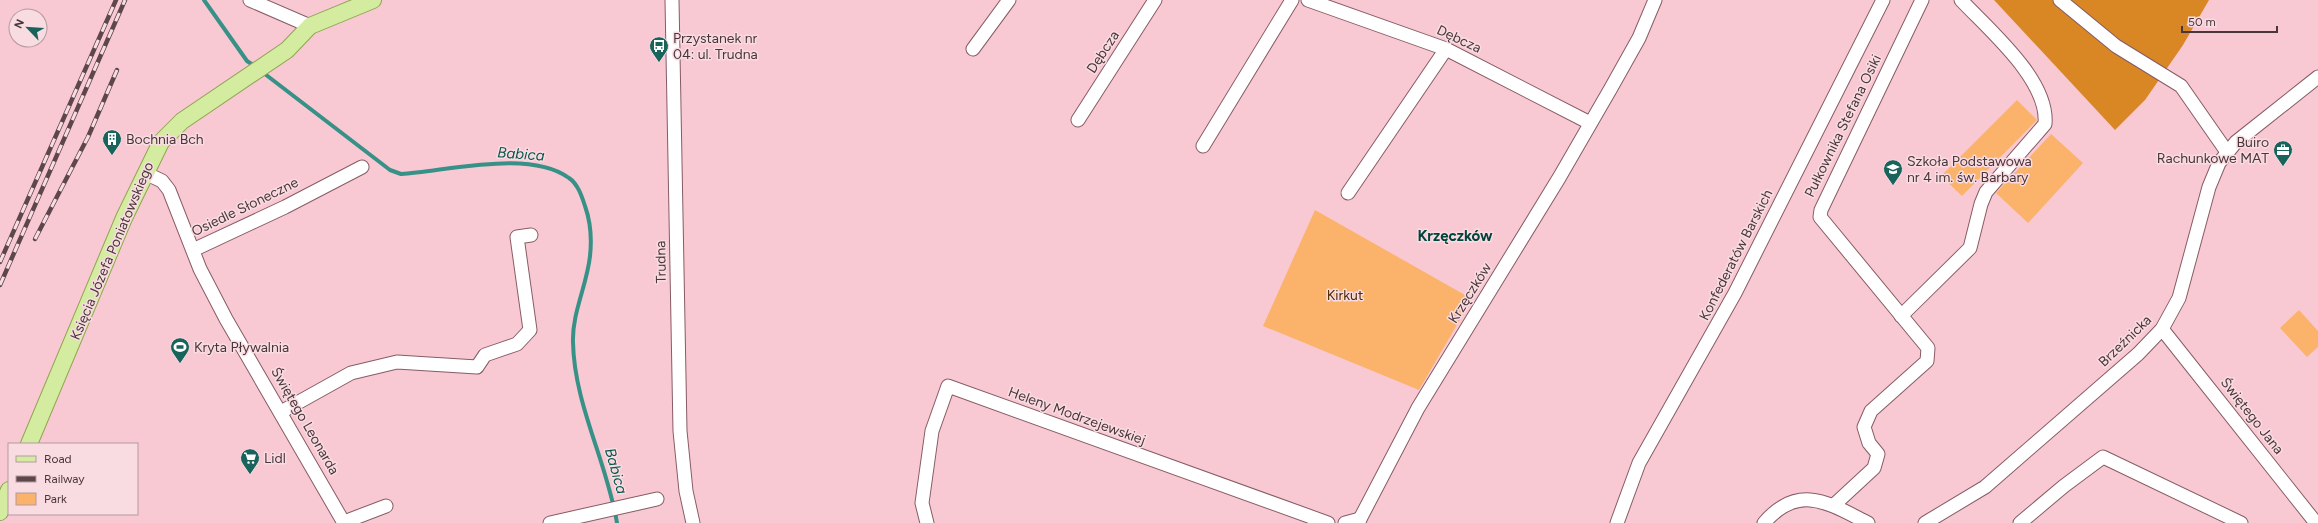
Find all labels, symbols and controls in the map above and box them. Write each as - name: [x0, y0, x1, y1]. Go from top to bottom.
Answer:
- north arrow: [8, 8, 48, 48]
- scale bar: [2182, 8, 2277, 34]
- text: 50 m: [2188, 15, 2216, 29]
- text: N: [12, 17, 27, 31]
- street label: Dębcza: [1434, 21, 1484, 57]
- street label: Dębcza: [1083, 28, 1123, 76]
- place label: Przystanek nr 04: ul. Trudna: [673, 30, 758, 63]
- bus stop icon: Przystanek nr 04: ul. Trudna: [648, 35, 670, 63]
- street label: Pułkownika Stefana Osiki: [1801, 52, 1885, 200]
- building icon: Bochnia Bch: [101, 128, 123, 156]
- place label: Bochnia Bch: [126, 131, 204, 148]
- place label: Buiro Rachunkowe MAT: [2157, 134, 2269, 167]
- office icon: Buiro Rachunkowe MAT: [2272, 139, 2294, 167]
- water label: Babica: [497, 143, 545, 165]
- place label: Szkoła Podstawowa nr 4 im. św. Barbary: [1907, 153, 2032, 186]
- school or university icon: Szkoła Podstawowa nr 4 im. św. Barbary: [1882, 158, 1904, 186]
- street label: Księcia Józefa Poniatowskiego: [67, 159, 157, 343]
- street label: Osiedle Słoneczne: [189, 174, 301, 240]
- street label: Konfederatów Barskich: [1696, 186, 1777, 323]
- district label: Krzęczków: [1417, 227, 1493, 245]
- street label: Trudna: [652, 240, 670, 284]
- street label: Krzęczków: [1445, 260, 1495, 326]
- park label: Kirkut: [1327, 287, 1363, 304]
- street label: Brzeźnicka: [2095, 312, 2155, 370]
- sports icon: Kryta Pływalnia: [169, 336, 191, 364]
- place label: Kryta Pływalnia: [194, 339, 289, 356]
- street label: Świętego Leonarda: [267, 364, 343, 478]
- street label: Świętego Jana: [2217, 374, 2287, 458]
- street label: Heleny Modrzejewskiej: [1006, 383, 1148, 449]
- legend: [8, 443, 138, 515]
- water label: Babica: [601, 446, 631, 496]
- supermarket icon: Lidl: [239, 447, 261, 475]
- place label: Lidl: [264, 450, 286, 467]
- text: Road: [44, 452, 72, 466]
- text: Railway: [44, 472, 85, 486]
- text: Park: [44, 492, 67, 506]

